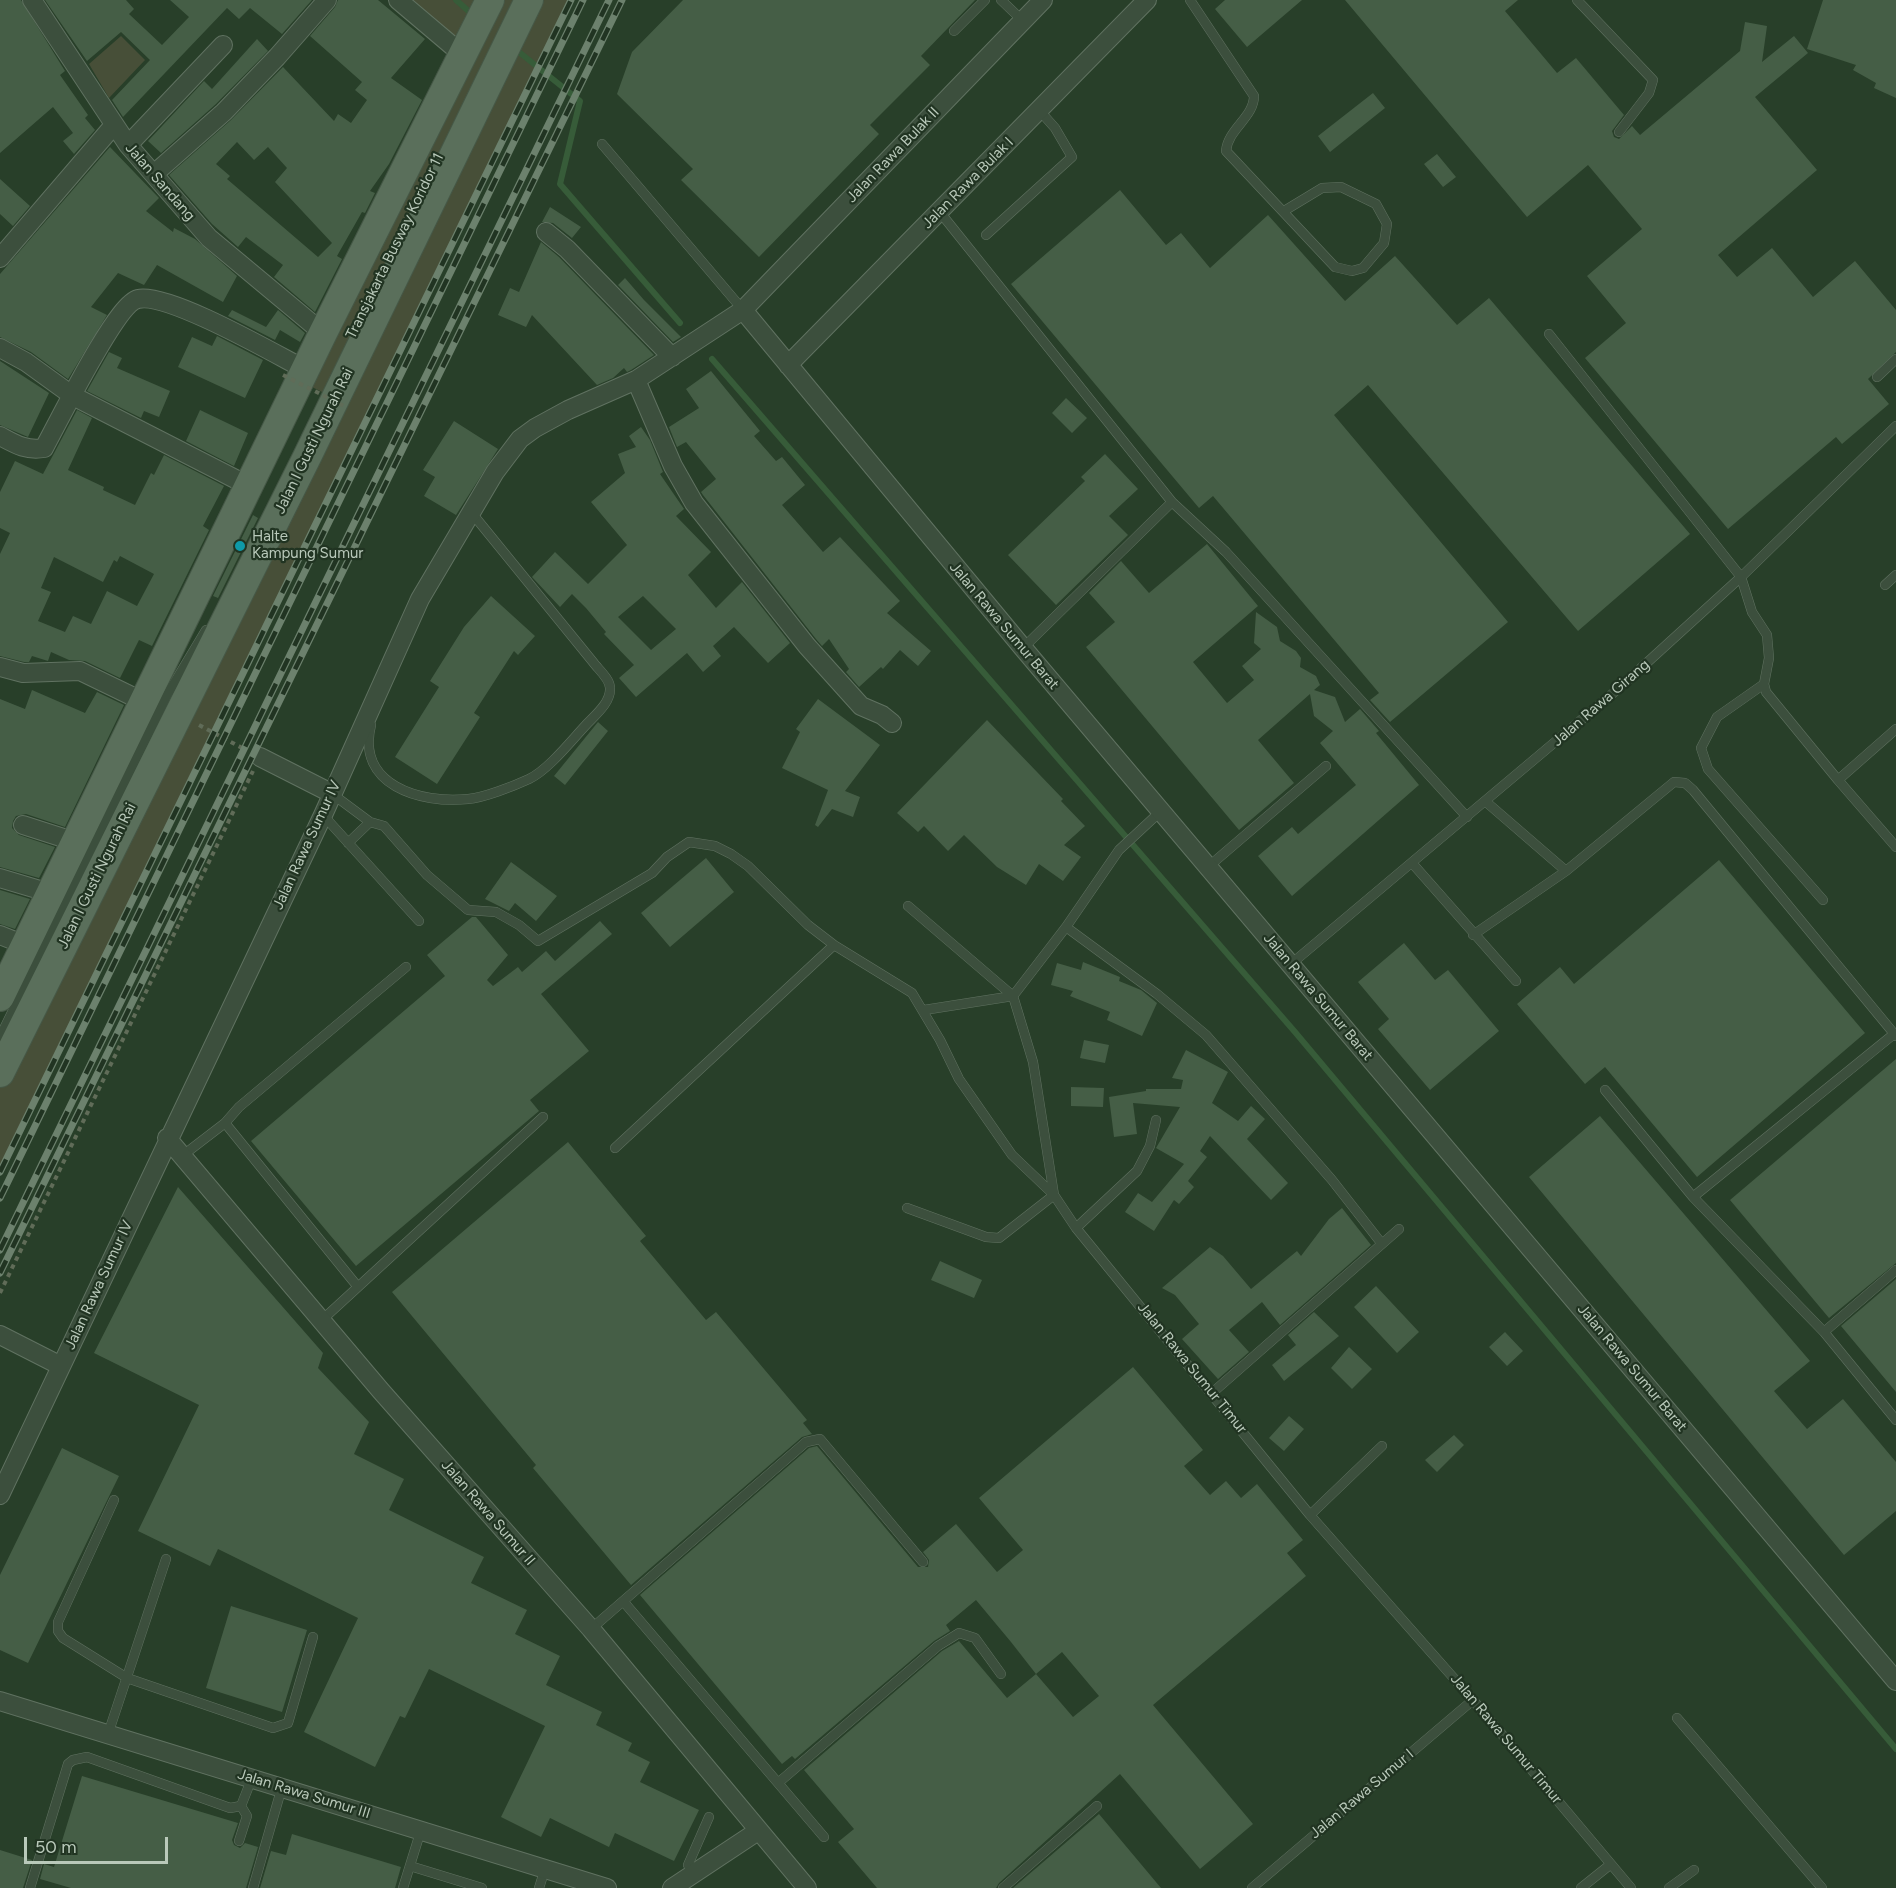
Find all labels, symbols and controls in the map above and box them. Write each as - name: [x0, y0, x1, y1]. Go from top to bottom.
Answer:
- street label: Jalan Rawa Bulak II: [843, 103, 943, 207]
- street label: Jalan Rawa Bulak I: [919, 134, 1017, 232]
- street label: Jalan Sandang: [121, 139, 199, 225]
- street label: Transjakarta Busway Koridor 11: [342, 150, 448, 342]
- street label: Jalan I Gusti Ngurah Rai: [271, 365, 357, 517]
- place label: Halte Kampung Sumur: [252, 528, 363, 563]
- marker: Halte Kampung Sumur: [233, 539, 247, 553]
- street label: Jalan Rawa Sumur Barat: [945, 559, 1063, 693]
- street label: Jalan Rawa Girang: [1549, 656, 1653, 750]
- street label: Jalan Rawa Sumur IV: [269, 778, 345, 912]
- street label: Jalan I Gusti Ngurah Rai: [54, 800, 140, 952]
- street label: Jalan Rawa Sumur Barat: [1259, 930, 1377, 1064]
- street label: Jalan Rawa Sumur IV: [61, 1218, 137, 1352]
- street label: Jalan Rawa Sumur Timur: [1133, 1299, 1251, 1437]
- street label: Jalan Rawa Sumur Barat: [1573, 1301, 1691, 1435]
- street label: Jalan Rawa Sumur II: [437, 1457, 539, 1569]
- street label: Jalan Rawa Sumur Timur: [1446, 1671, 1566, 1807]
- street label: Jalan Rawa Sumur I: [1306, 1745, 1418, 1843]
- street label: Jalan Rawa Sumur III: [235, 1765, 373, 1823]
- scale bar: [27, 1825, 171, 1863]
- text: 50 m: [35, 1836, 77, 1858]

